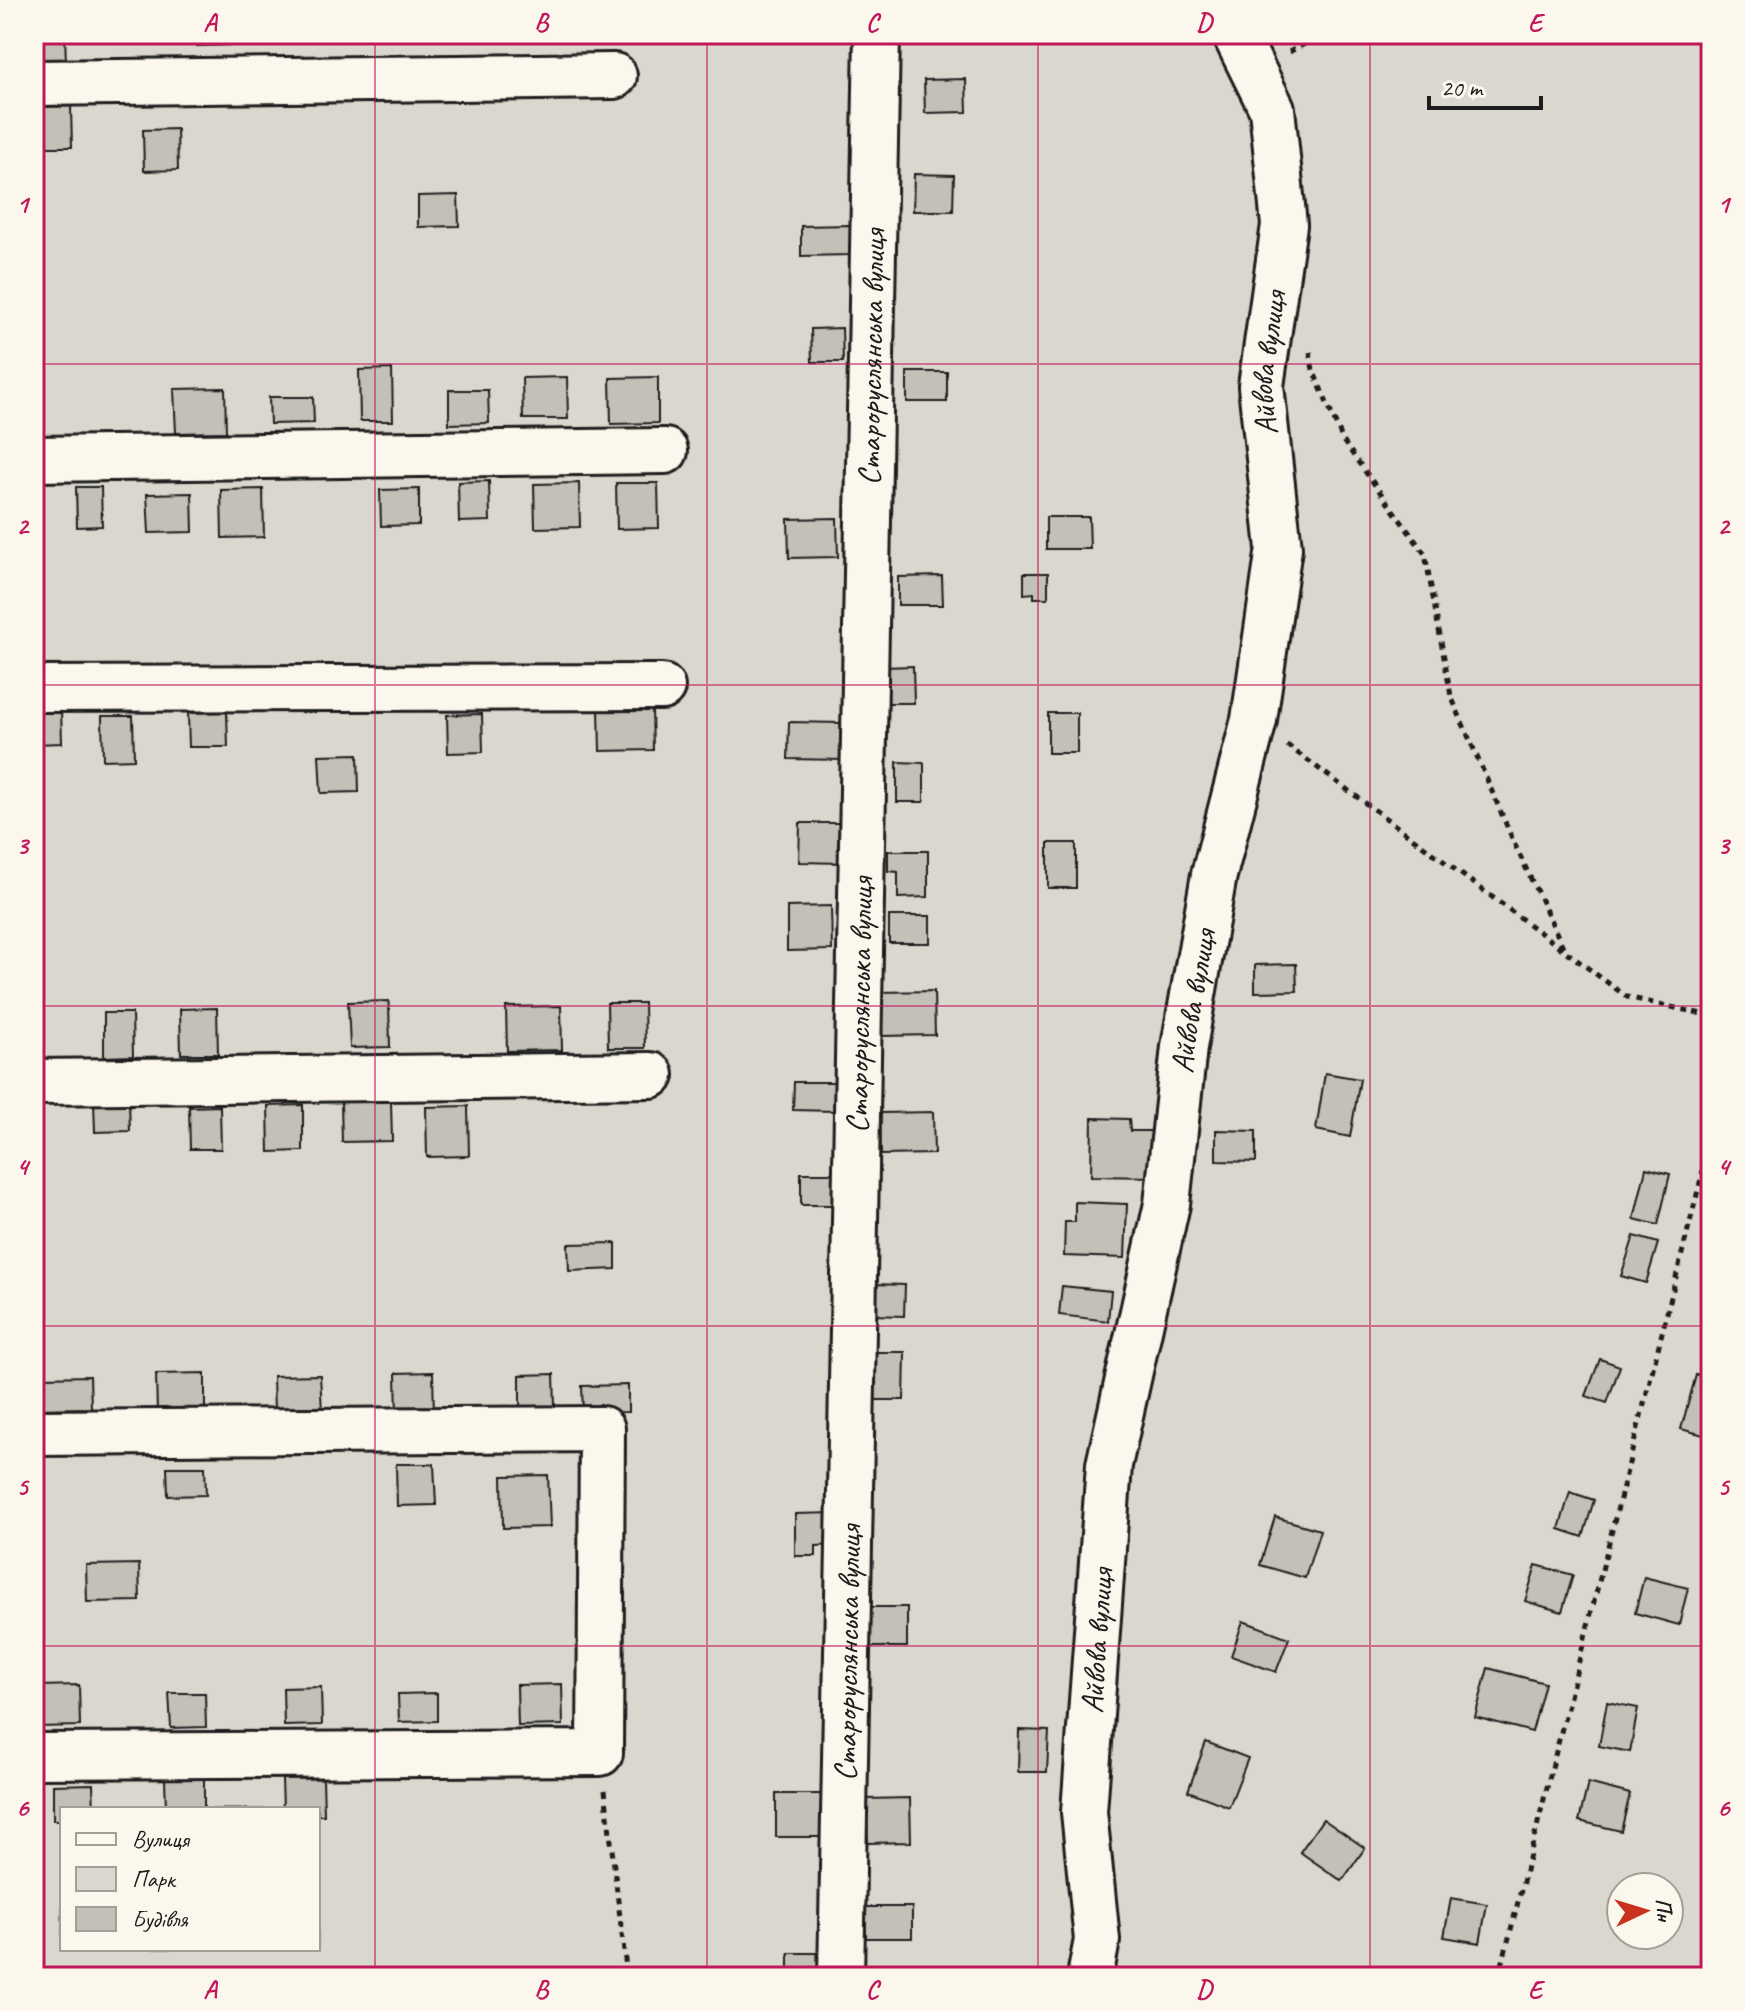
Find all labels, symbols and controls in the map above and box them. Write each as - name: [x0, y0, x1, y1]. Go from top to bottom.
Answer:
- text: A: [203, 6, 218, 39]
- text: B: [534, 6, 550, 39]
- text: C: [866, 6, 882, 39]
- text: D: [1196, 6, 1214, 39]
- text: E: [1528, 6, 1546, 39]
- scale bar: [1429, 60, 1541, 110]
- text: 20 m: [1441, 73, 1484, 103]
- text: 1: [16, 188, 31, 221]
- text: 1: [1717, 188, 1732, 221]
- street label: Староруслянська вулиця: [848, 227, 894, 486]
- street label: Айвова вулиця: [1240, 287, 1295, 437]
- text: 2: [16, 509, 30, 542]
- text: 2: [1717, 509, 1731, 542]
- text: 3: [16, 829, 30, 862]
- text: 3: [1717, 829, 1731, 862]
- street label: Староруслянська вулиця: [836, 875, 882, 1133]
- street label: Айвова вулиця: [1161, 924, 1225, 1075]
- text: 4: [16, 1150, 31, 1183]
- text: 4: [1717, 1150, 1732, 1183]
- text: 5: [16, 1470, 30, 1503]
- text: 5: [1717, 1470, 1731, 1503]
- street label: Староруслянська вулиця: [824, 1523, 870, 1781]
- street label: Айвова вулиця: [1071, 1565, 1122, 1715]
- text: 6: [16, 1791, 30, 1824]
- text: 6: [1717, 1791, 1731, 1824]
- legend: [60, 1807, 320, 1951]
- text: Вулиця: [132, 1824, 191, 1854]
- text: Парк: [132, 1864, 177, 1894]
- north arrow: [1605, 1871, 1685, 1951]
- text: Пн: [1649, 1897, 1679, 1923]
- text: Будівля: [132, 1904, 189, 1934]
- text: A: [203, 1973, 218, 2006]
- text: B: [534, 1973, 550, 2006]
- text: C: [866, 1973, 882, 2006]
- text: D: [1196, 1973, 1214, 2006]
- text: E: [1528, 1973, 1546, 2006]

